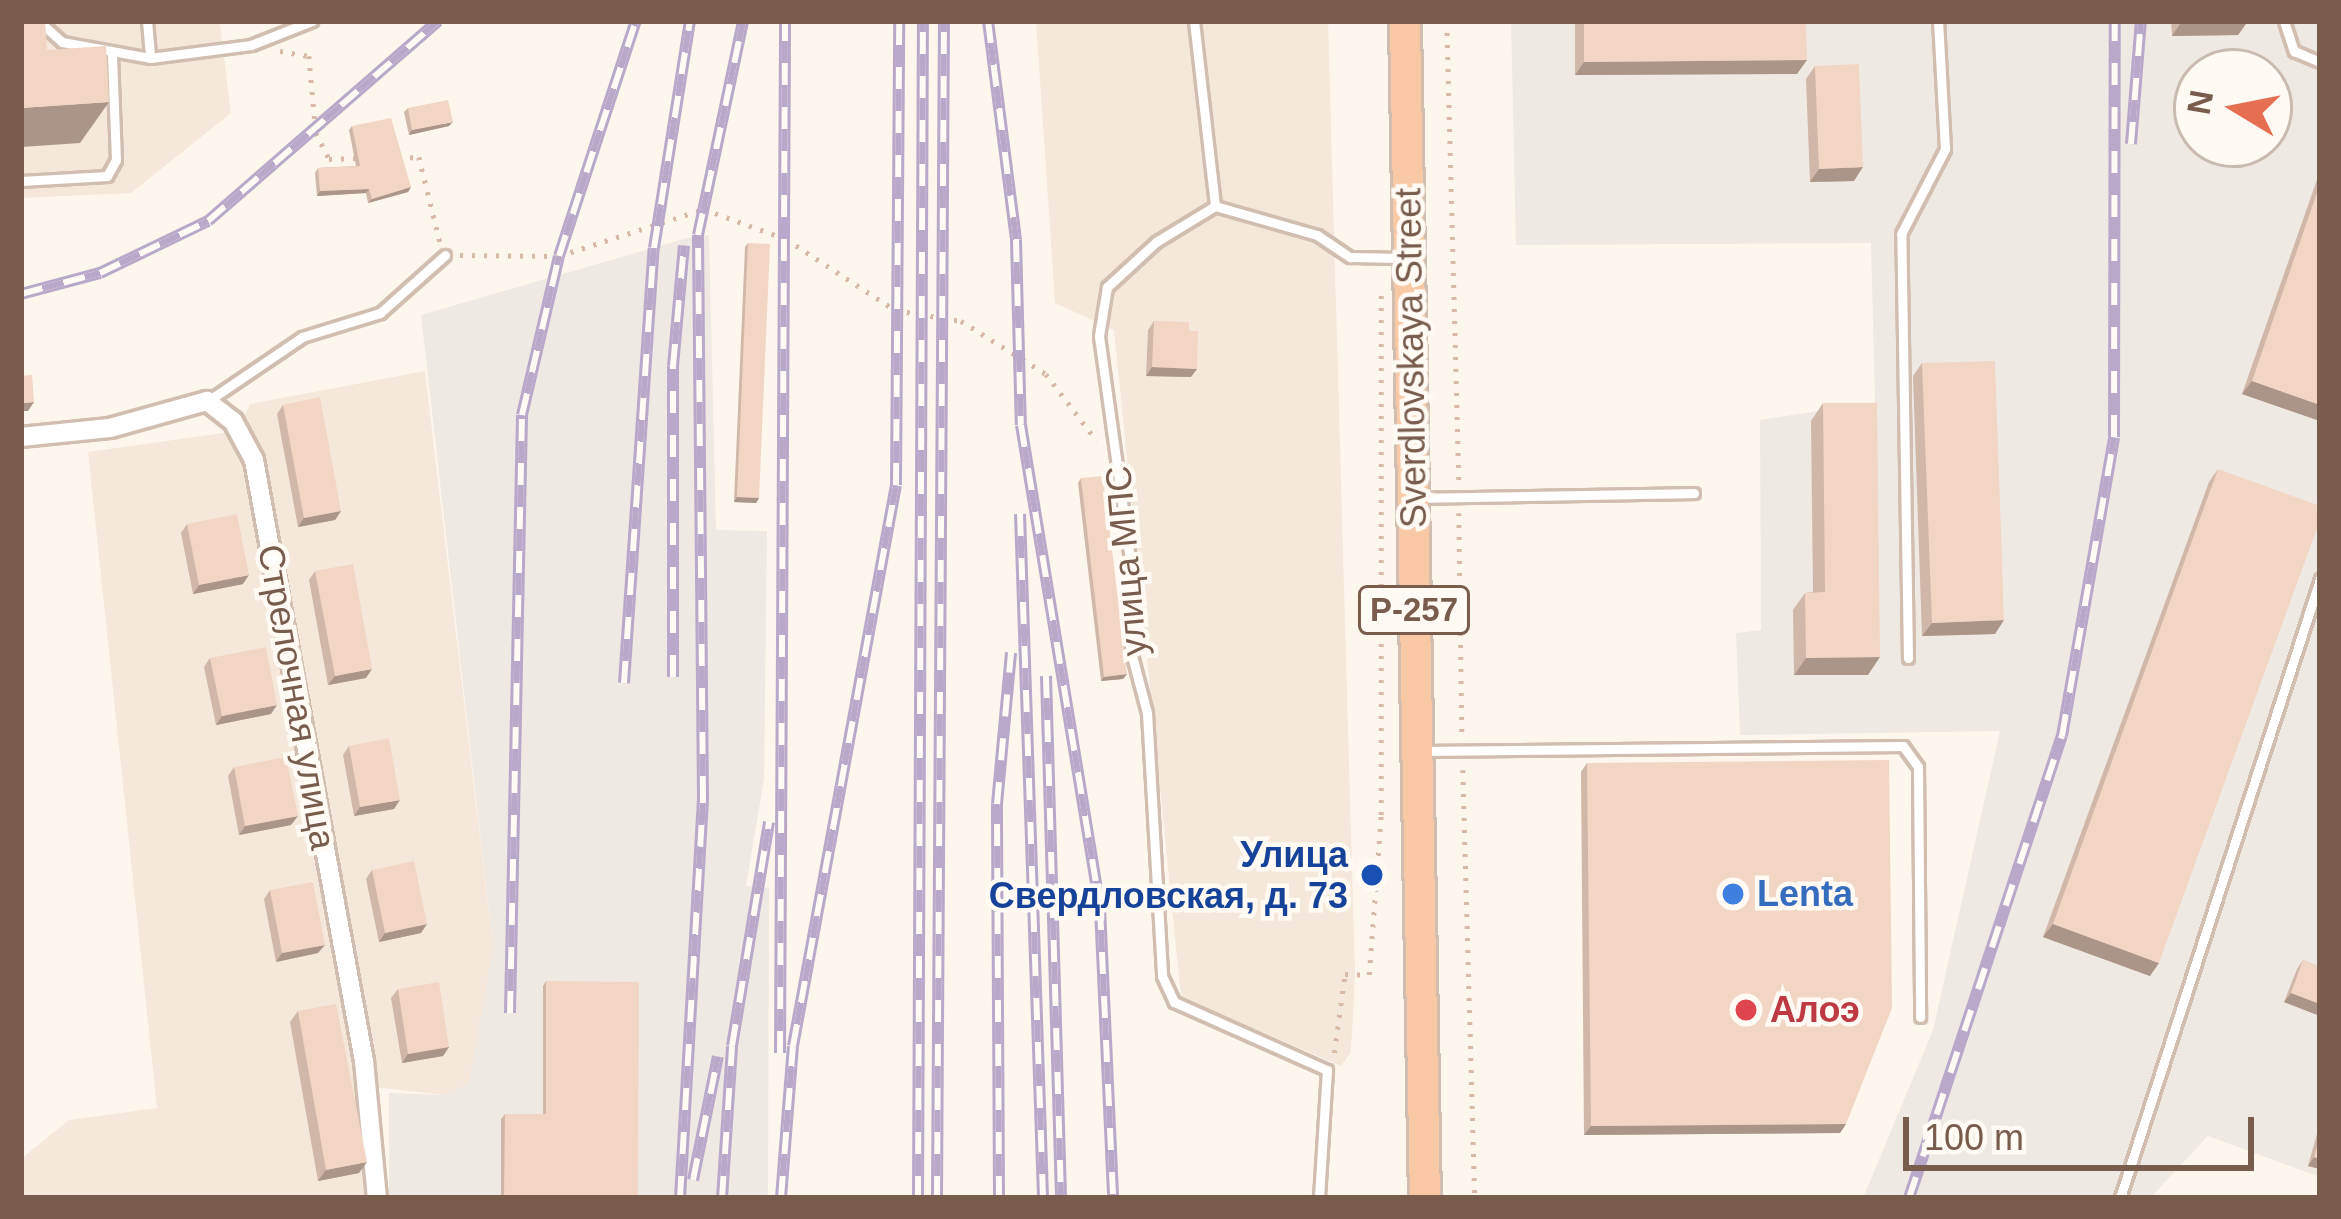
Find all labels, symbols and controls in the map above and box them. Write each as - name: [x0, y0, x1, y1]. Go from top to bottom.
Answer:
- north arrow: [2173, 48, 2293, 168]
- text: N: [2180, 87, 2220, 117]
- street label: Sverdlovskaya Street: [1386, 188, 1436, 528]
- street label: улица МПС: [1096, 464, 1156, 658]
- street label: Стрелочная улица: [249, 541, 345, 853]
- road number: Р-257: [1357, 583, 1471, 637]
- place label: Улица Свердловская, д. 73: [989, 832, 1348, 917]
- marker: Улица Свердловская, д. 73: [1359, 862, 1385, 888]
- place label: Lenta: [1757, 872, 1853, 916]
- marker: Lenta: [1720, 881, 1746, 907]
- place label: Алоэ: [1770, 988, 1860, 1032]
- marker: Алоэ: [1733, 997, 1759, 1023]
- scale bar: [1909, 1093, 2260, 1167]
- text: 100 m: [1924, 1117, 2024, 1158]

